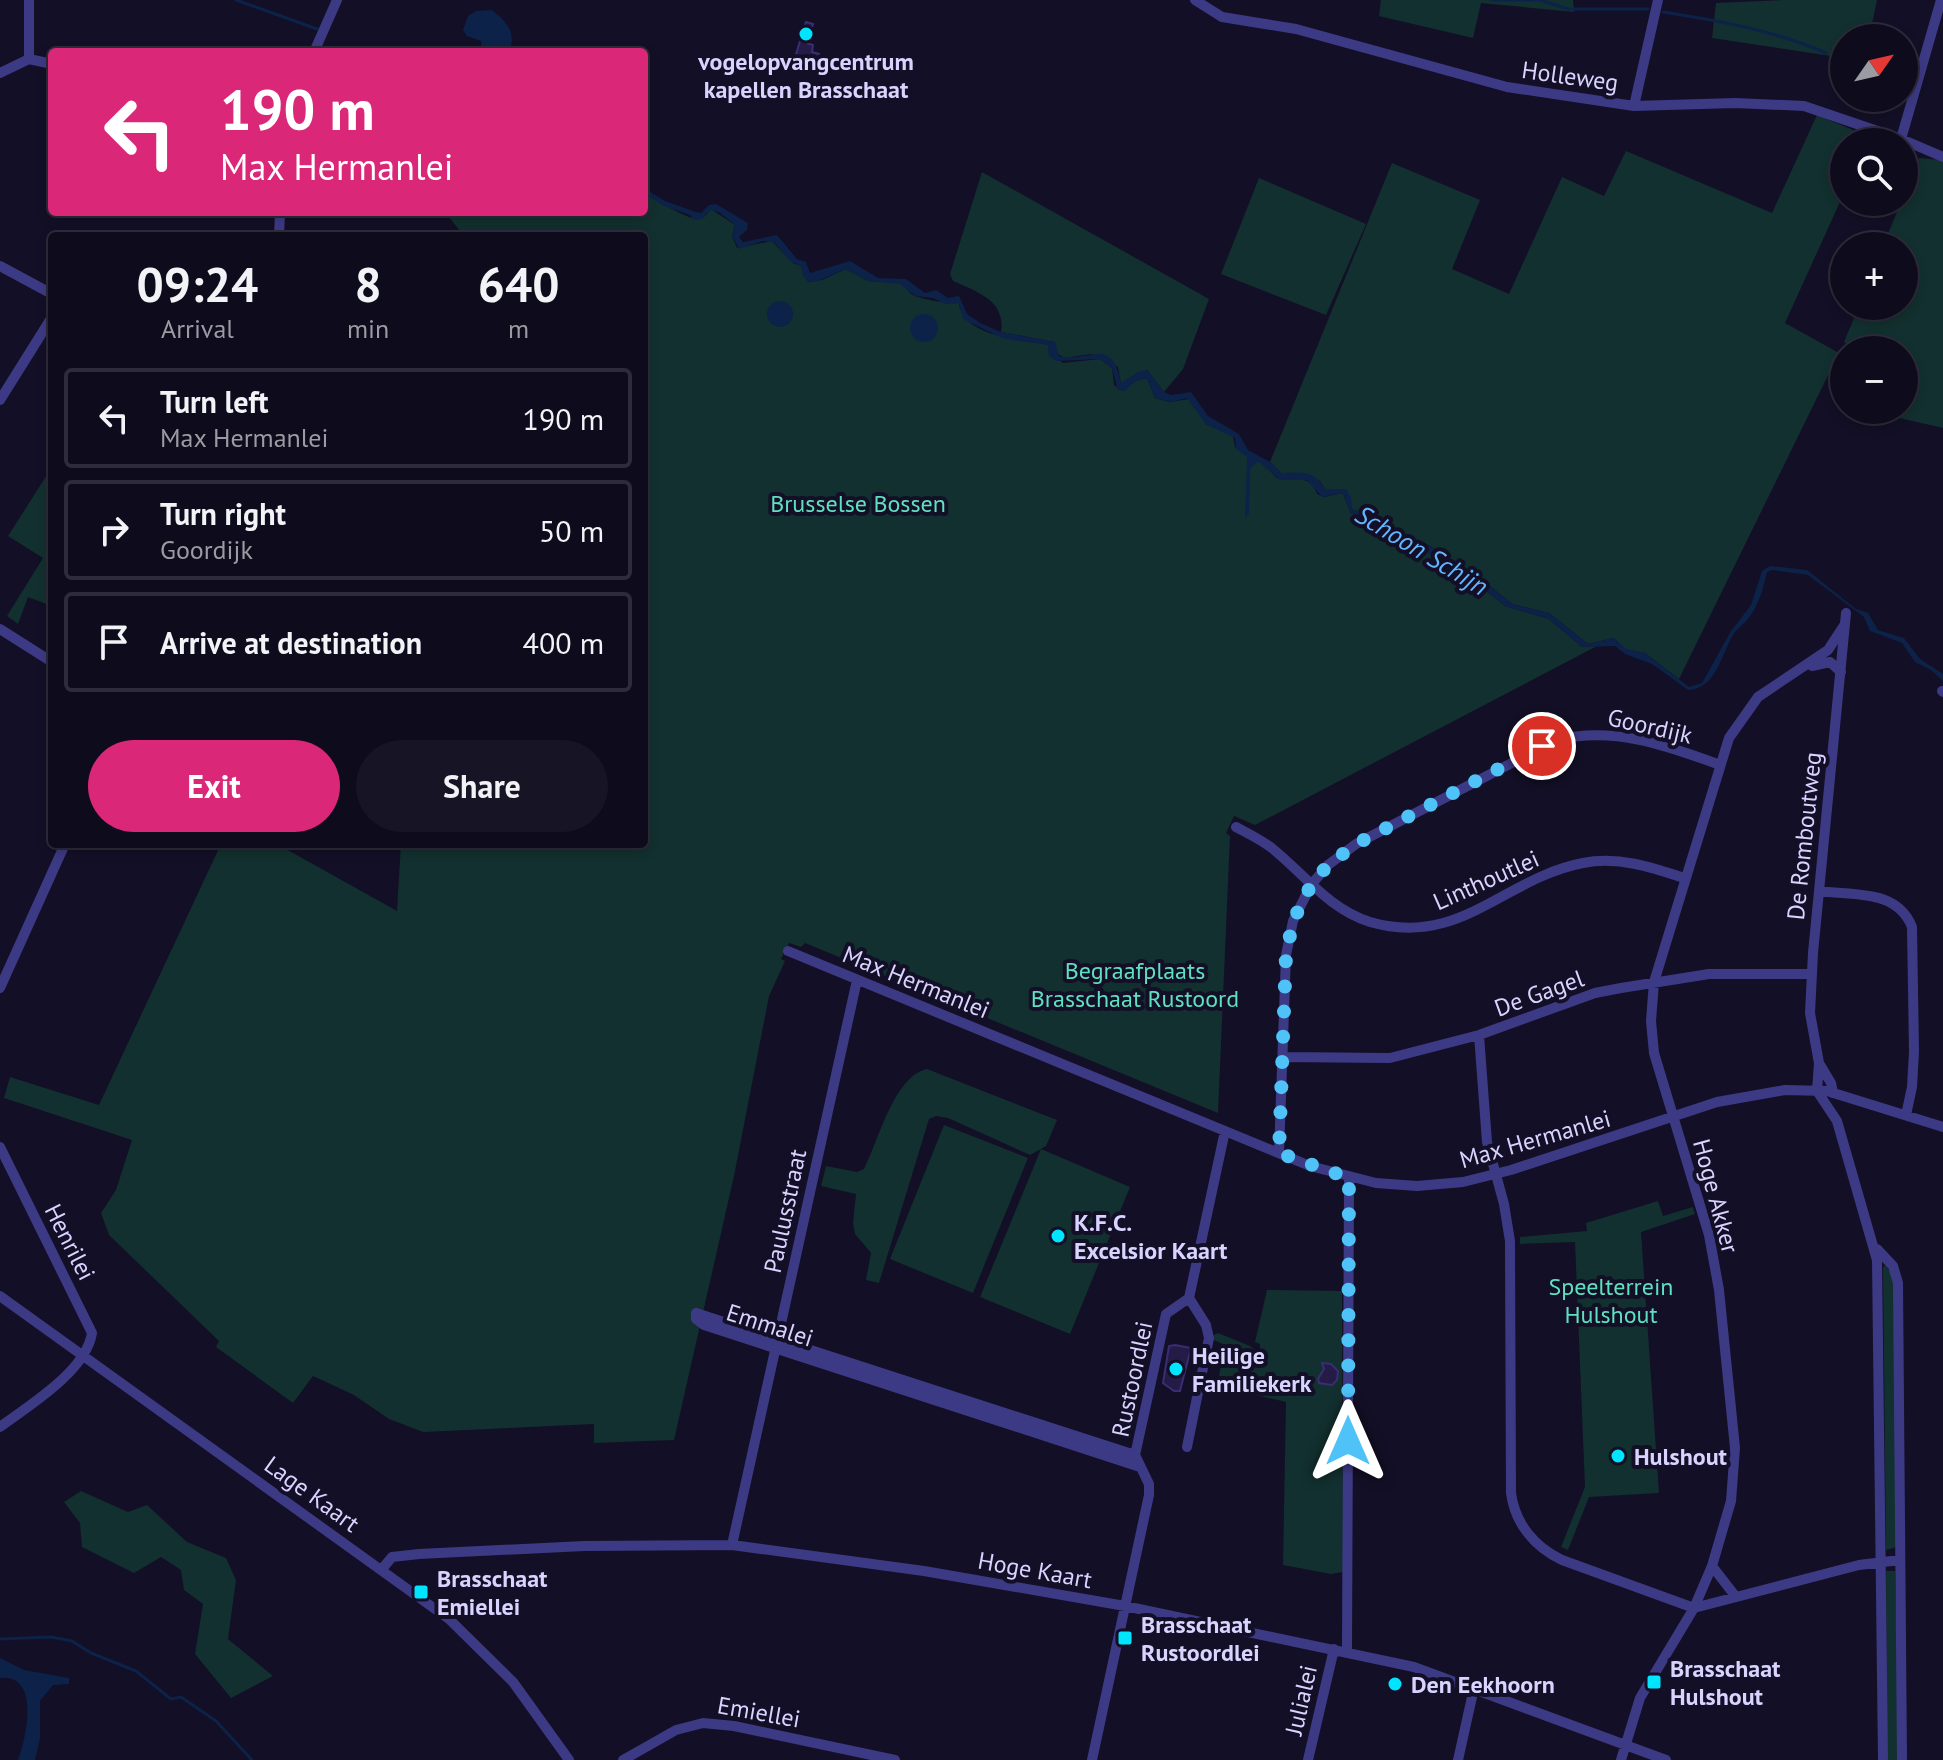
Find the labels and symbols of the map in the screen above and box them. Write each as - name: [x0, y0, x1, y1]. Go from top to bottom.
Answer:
- north arrow: [1830, 24, 1918, 112]
- marker: vogelopvangcentrum kapellen Brasschaat: [797, 25, 815, 43]
- place label: vogelopvangcentrum kapellen Brasschaat: [697, 46, 914, 105]
- street label: Holleweg: [1520, 54, 1620, 98]
- park label: Brusselse Bossen: [770, 488, 946, 519]
- water label: Schoon Schijn: [1350, 498, 1494, 602]
- street label: Goordijk: [1605, 701, 1696, 751]
- pin: [1508, 712, 1576, 780]
- street label: De Romboutweg: [1780, 750, 1828, 922]
- street label: Linthoutlei: [1428, 843, 1544, 917]
- street label: Max Hermanlei: [838, 938, 994, 1026]
- park label: Begraafplaats Brasschaat Rustoord: [1031, 955, 1239, 1014]
- street label: De Gagel: [1490, 963, 1588, 1023]
- street label: Max Hermanlei: [1456, 1103, 1614, 1175]
- street label: Hoge Akker: [1686, 1136, 1746, 1256]
- street label: Paulusstraat: [757, 1146, 813, 1276]
- street label: Henrilei: [38, 1199, 102, 1285]
- place label: K.F.C. Excelsior Kaart: [1074, 1207, 1228, 1266]
- marker: K.F.C. Excelsior Kaart: [1049, 1227, 1067, 1245]
- park label: Speelterrein Hulshout: [1549, 1271, 1674, 1330]
- street label: Emmalei: [723, 1296, 817, 1354]
- street label: Rustoordlei: [1105, 1318, 1159, 1440]
- place label: Heilige Familiekerk: [1192, 1340, 1312, 1399]
- marker: Heilige Familiekerk: [1167, 1360, 1185, 1378]
- position arrow: [1306, 1399, 1390, 1483]
- place label: Hulshout: [1634, 1441, 1728, 1472]
- marker: Hulshout: [1609, 1447, 1627, 1465]
- street label: Lage Kaart: [258, 1449, 366, 1539]
- street label: Hoge Kaart: [976, 1545, 1094, 1595]
- place label: Brasschaat Emiellei: [437, 1563, 548, 1622]
- marker: Brasschaat Emiellei: [412, 1583, 430, 1601]
- place label: Brasschaat Rustoordlei: [1141, 1609, 1260, 1668]
- marker: Brasschaat Rustoordlei: [1116, 1629, 1134, 1647]
- place label: Brasschaat Hulshout: [1670, 1653, 1781, 1712]
- street label: Julialei: [1278, 1662, 1324, 1739]
- place label: Den Eekhoorn: [1411, 1669, 1555, 1700]
- marker: Brasschaat Hulshout: [1645, 1673, 1663, 1691]
- marker: Den Eekhoorn: [1386, 1675, 1404, 1693]
- street label: Emiellei: [715, 1689, 803, 1735]

